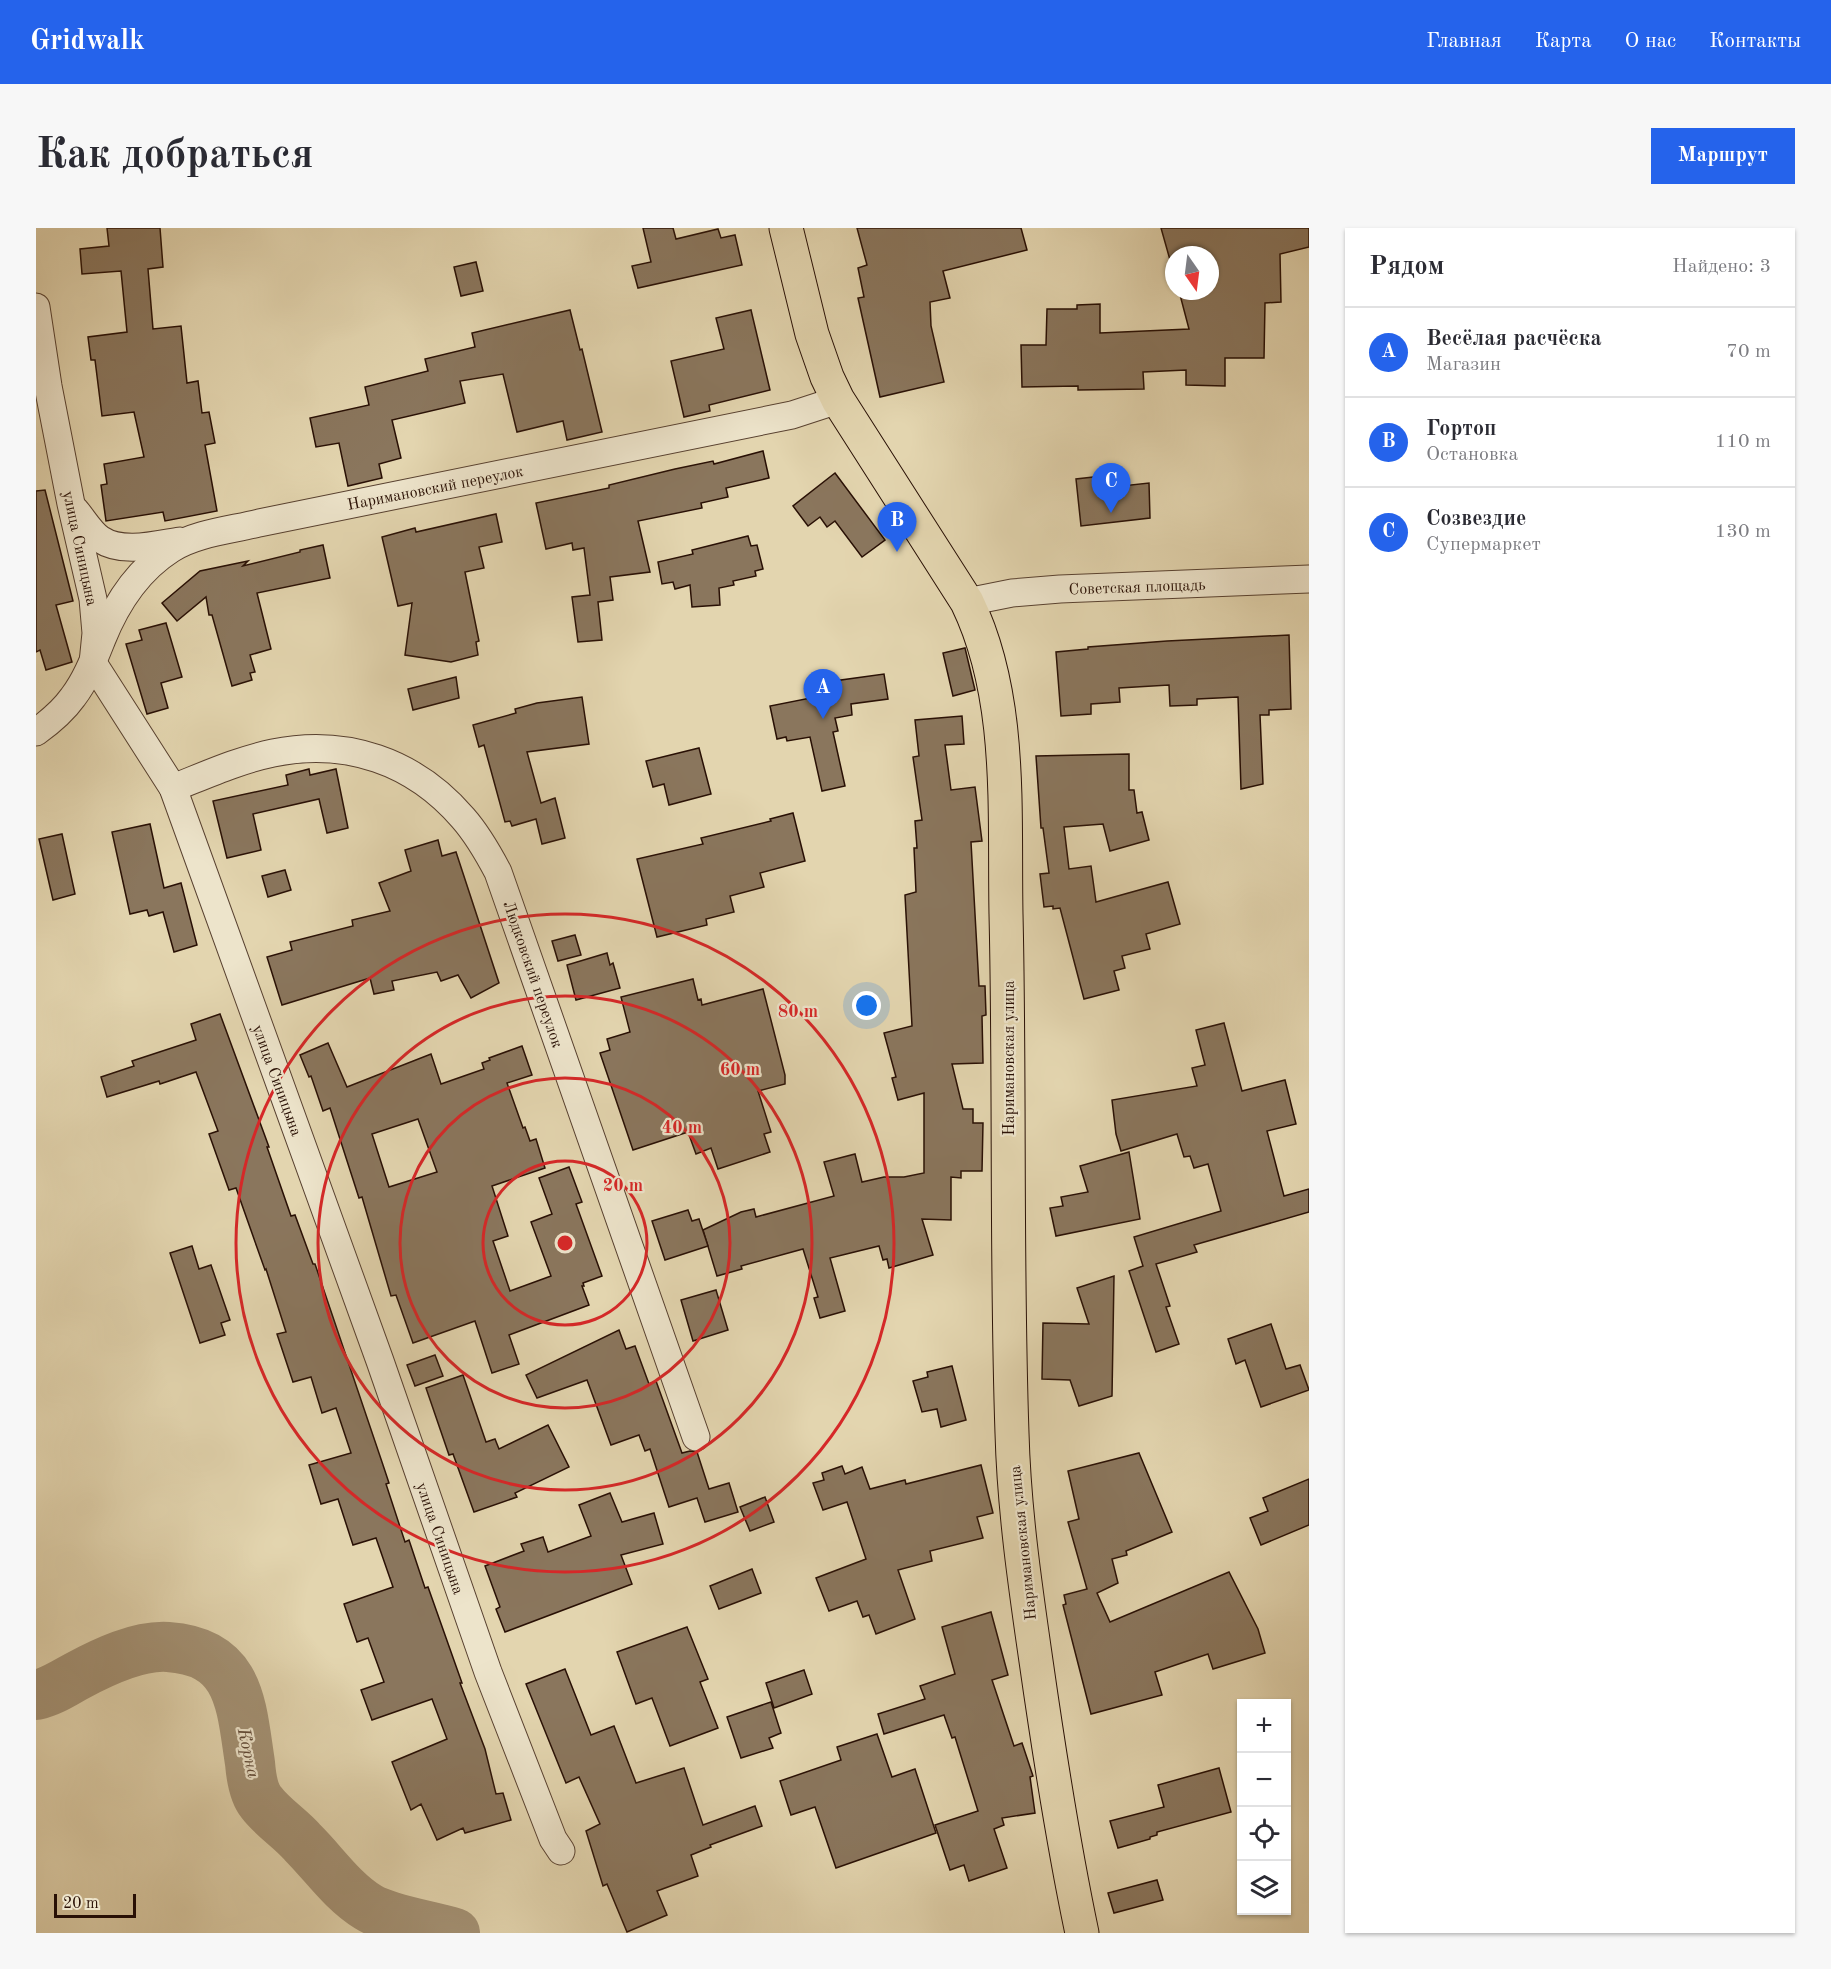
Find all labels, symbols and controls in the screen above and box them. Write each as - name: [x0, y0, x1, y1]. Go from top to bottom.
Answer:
- text: Gridwalk: [30, 28, 145, 56]
- text: Главная: [1426, 31, 1502, 52]
- text: Карта: [1535, 31, 1592, 52]
- text: О нас: [1625, 31, 1676, 52]
- text: Контакты: [1709, 31, 1801, 52]
- button: Маршрут: [1651, 128, 1795, 184]
- text: Как добраться: [36, 135, 313, 177]
- north arrow: [1165, 246, 1219, 300]
- text: Рядом: [1369, 254, 1444, 280]
- text: Найдено: 3: [1672, 257, 1771, 277]
- text: Весёлая расчёска: [1426, 328, 1602, 350]
- text: A: [1381, 342, 1396, 362]
- text: 70 m: [1726, 342, 1771, 362]
- text: Магазин: [1426, 355, 1501, 375]
- text: Гортоп: [1426, 418, 1497, 440]
- text: B: [1381, 432, 1396, 452]
- text: 110 m: [1715, 432, 1771, 452]
- text: Остановка: [1426, 445, 1518, 465]
- street label: Наримановский переулок: [346, 464, 525, 514]
- pin: C: [1092, 464, 1130, 513]
- street label: улица Синицына: [59, 489, 99, 608]
- pin: B: [878, 502, 916, 552]
- text: Созвездие: [1426, 508, 1526, 530]
- text: C: [1382, 522, 1395, 542]
- text: 130 m: [1715, 522, 1771, 542]
- text: Супермаркет: [1426, 535, 1541, 555]
- street label: Советская площадь: [1068, 578, 1206, 598]
- pin: A: [804, 670, 842, 719]
- street label: Людковский переулок: [499, 899, 565, 1050]
- street label: Наримановская улица: [1002, 980, 1018, 1136]
- your location: [852, 991, 881, 1020]
- text: 80 m: [778, 1003, 818, 1021]
- street label: улица Синицына: [249, 1023, 304, 1139]
- text: 60 m: [720, 1061, 760, 1079]
- text: 40 m: [662, 1119, 702, 1137]
- text: 20 m: [603, 1177, 643, 1195]
- centre of rings: [555, 1233, 575, 1253]
- street label: Наримановская улица: [1008, 1465, 1040, 1621]
- street label: улица Синицына: [412, 1481, 466, 1597]
- map controls: [1237, 1699, 1291, 1915]
- button: +: [1237, 1699, 1291, 1753]
- water label: Корна: [234, 1726, 262, 1780]
- button: −: [1237, 1753, 1291, 1807]
- button: locate: [1237, 1807, 1291, 1861]
- button: layers: [1237, 1861, 1291, 1915]
- scale bar: [54, 1891, 136, 1918]
- text: 20 m: [63, 1896, 99, 1912]

